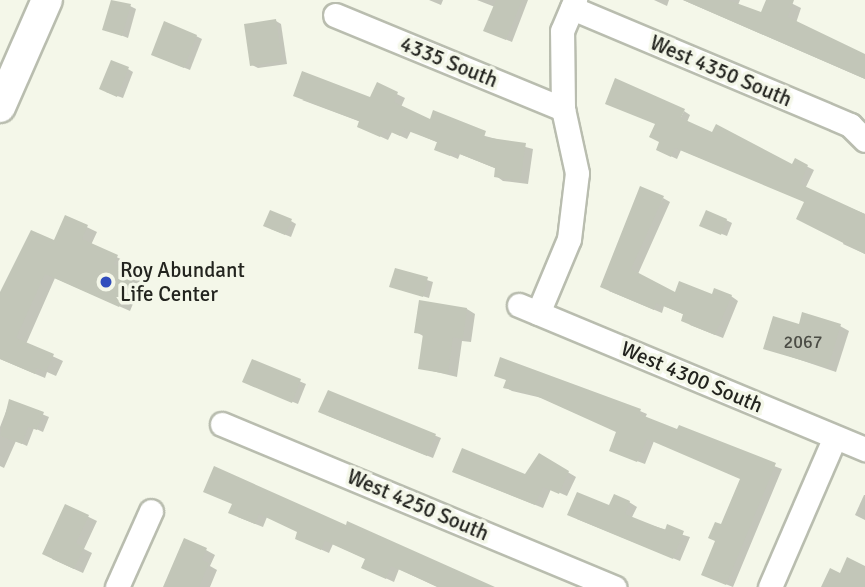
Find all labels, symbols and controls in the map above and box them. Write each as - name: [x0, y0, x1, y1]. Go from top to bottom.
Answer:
- street label: West 4350 South: [646, 30, 796, 112]
- street label: 4335 South: [397, 31, 501, 93]
- place label: Roy Abundant Life Center: [120, 257, 245, 307]
- marker: Roy Abundant Life Center: [98, 274, 114, 290]
- house number: 2067: [784, 331, 822, 353]
- street label: West 4300 South: [617, 336, 767, 418]
- street label: West 4250 South: [343, 464, 493, 546]

